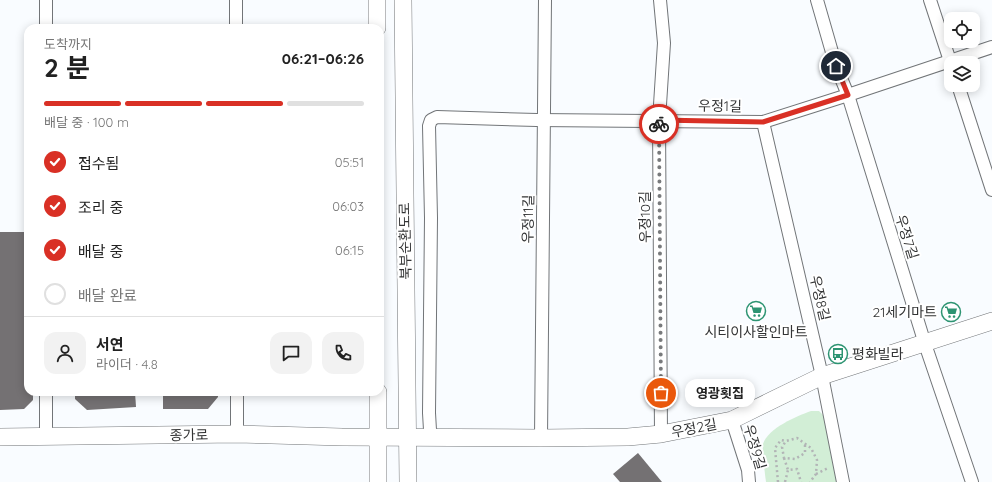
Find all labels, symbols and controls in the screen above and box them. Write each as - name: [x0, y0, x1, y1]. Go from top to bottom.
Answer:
- map controls: [944, 12, 980, 92]
- button: locate: [944, 12, 980, 48]
- text: 도착까지: [44, 36, 92, 52]
- text: 06:21–06:26: [282, 49, 364, 68]
- pin: [819, 49, 853, 83]
- text: 2 분: [44, 51, 90, 84]
- icon: home: [825, 55, 847, 77]
- button: layers: [944, 56, 980, 92]
- street label: 우정1길: [698, 97, 742, 115]
- courier: [639, 104, 679, 144]
- icon: bike: [648, 113, 670, 135]
- text: 배달 중 · 100 m: [44, 114, 129, 130]
- icon: check: [44, 151, 66, 173]
- text: 접수됨: [78, 154, 119, 173]
- text: 05:51: [335, 154, 364, 170]
- street label: 우정10길: [636, 191, 654, 243]
- street label: 우정11길: [519, 194, 537, 244]
- icon: check: [44, 195, 66, 217]
- text: 조리 중: [78, 198, 124, 217]
- text: 06:03: [332, 198, 364, 214]
- street label: 북부순환도로: [395, 202, 415, 280]
- street label: 우정7길: [892, 212, 922, 262]
- icon: check: [44, 239, 66, 261]
- text: 배달 중: [78, 242, 124, 261]
- text: 06:15: [335, 242, 364, 258]
- street label: 우정8길: [806, 273, 834, 323]
- text: 배달 완료: [78, 286, 137, 305]
- supermarket icon: 시티이사할인마트: [745, 300, 767, 322]
- supermarket icon: 21세기마트: [940, 301, 962, 323]
- place label: 21세기마트: [873, 303, 937, 321]
- place label: 시티이사할인마트: [704, 323, 808, 341]
- button: person: [44, 332, 86, 374]
- button: chat: [270, 332, 312, 374]
- button: phone: [322, 332, 364, 374]
- text: 서연: [96, 335, 124, 354]
- bus stop icon: 평화빌라: [827, 343, 849, 365]
- place label: 평화빌라: [852, 345, 904, 363]
- text: 라이더 · 4.8: [96, 356, 158, 372]
- pin: [644, 376, 678, 410]
- callout: 영광횟집: [685, 379, 755, 407]
- icon: bag: [650, 382, 672, 404]
- text: 영광횟집: [696, 385, 744, 401]
- street label: 우정2길: [670, 415, 718, 441]
- street label: 우정9길: [740, 422, 770, 472]
- street label: 종가로: [170, 426, 209, 444]

